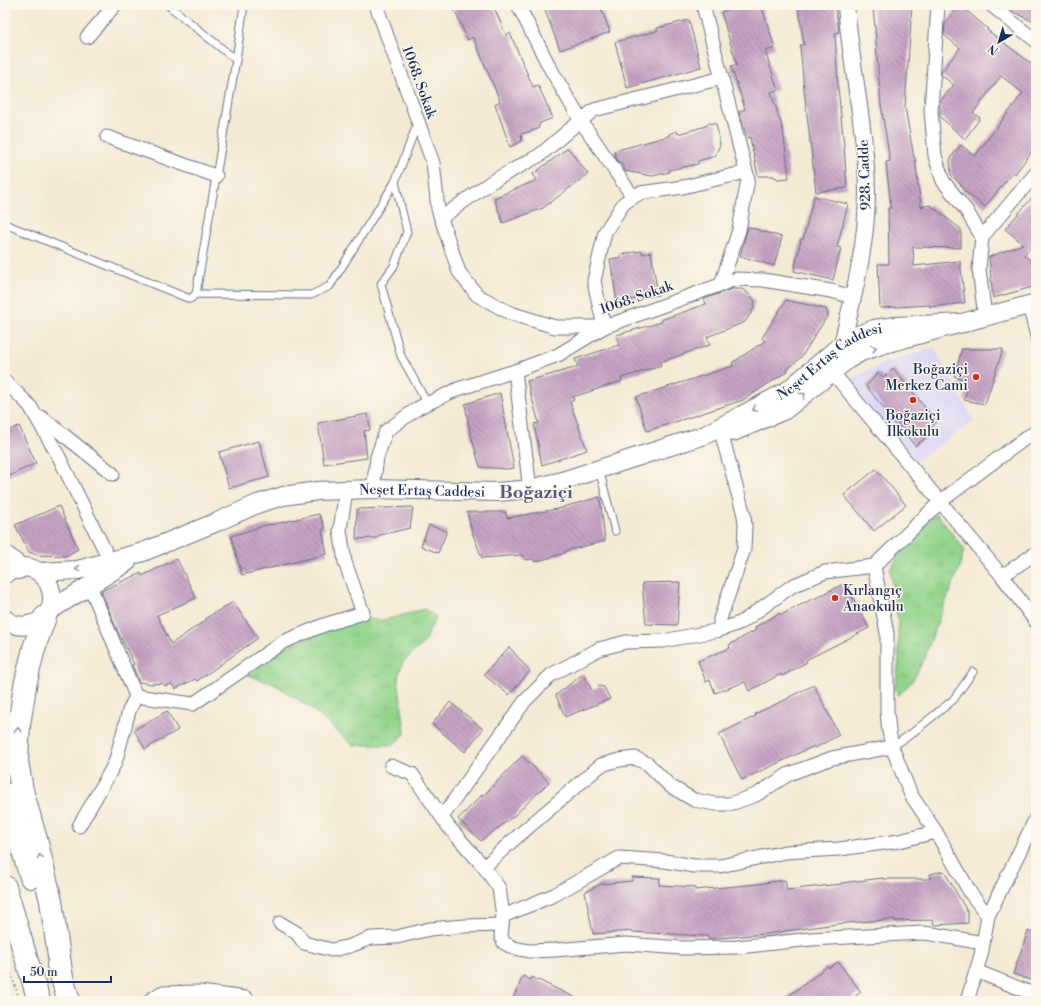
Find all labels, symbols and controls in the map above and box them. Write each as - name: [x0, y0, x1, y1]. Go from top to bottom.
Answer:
- north arrow: [979, 22, 1019, 62]
- text: N: [985, 41, 1001, 57]
- street label: 1068. Sokak: [398, 44, 441, 122]
- street label: 928. Cadde: [855, 139, 875, 211]
- street label: 1068. Sokak: [597, 277, 676, 319]
- street label: Neşet Ertaş Caddesi: [774, 320, 884, 405]
- one-way arrow: [870, 344, 877, 352]
- place label: Boğaziçi Merkez Cami: [885, 361, 968, 395]
- marker: Boğaziçi Merkez Cami: [971, 372, 981, 382]
- one-way arrow: [799, 393, 806, 400]
- marker: Boğaziçi İlkokulu: [908, 395, 918, 405]
- one-way arrow: [752, 404, 760, 412]
- place label: Boğaziçi İlkokulu: [884, 407, 941, 441]
- street label: Neşet Ertaş Caddesi: [359, 481, 486, 502]
- district label: Boğaziçi: [499, 481, 573, 504]
- one-way arrow: [75, 564, 82, 573]
- place label: Kırlangıç Anaokulu: [842, 582, 904, 616]
- marker: Kırlangıç Anaokulu: [830, 593, 840, 603]
- one-way arrow: [14, 727, 23, 733]
- one-way arrow: [37, 854, 45, 860]
- scale bar: [24, 958, 111, 984]
- text: 50 m: [30, 965, 58, 980]

